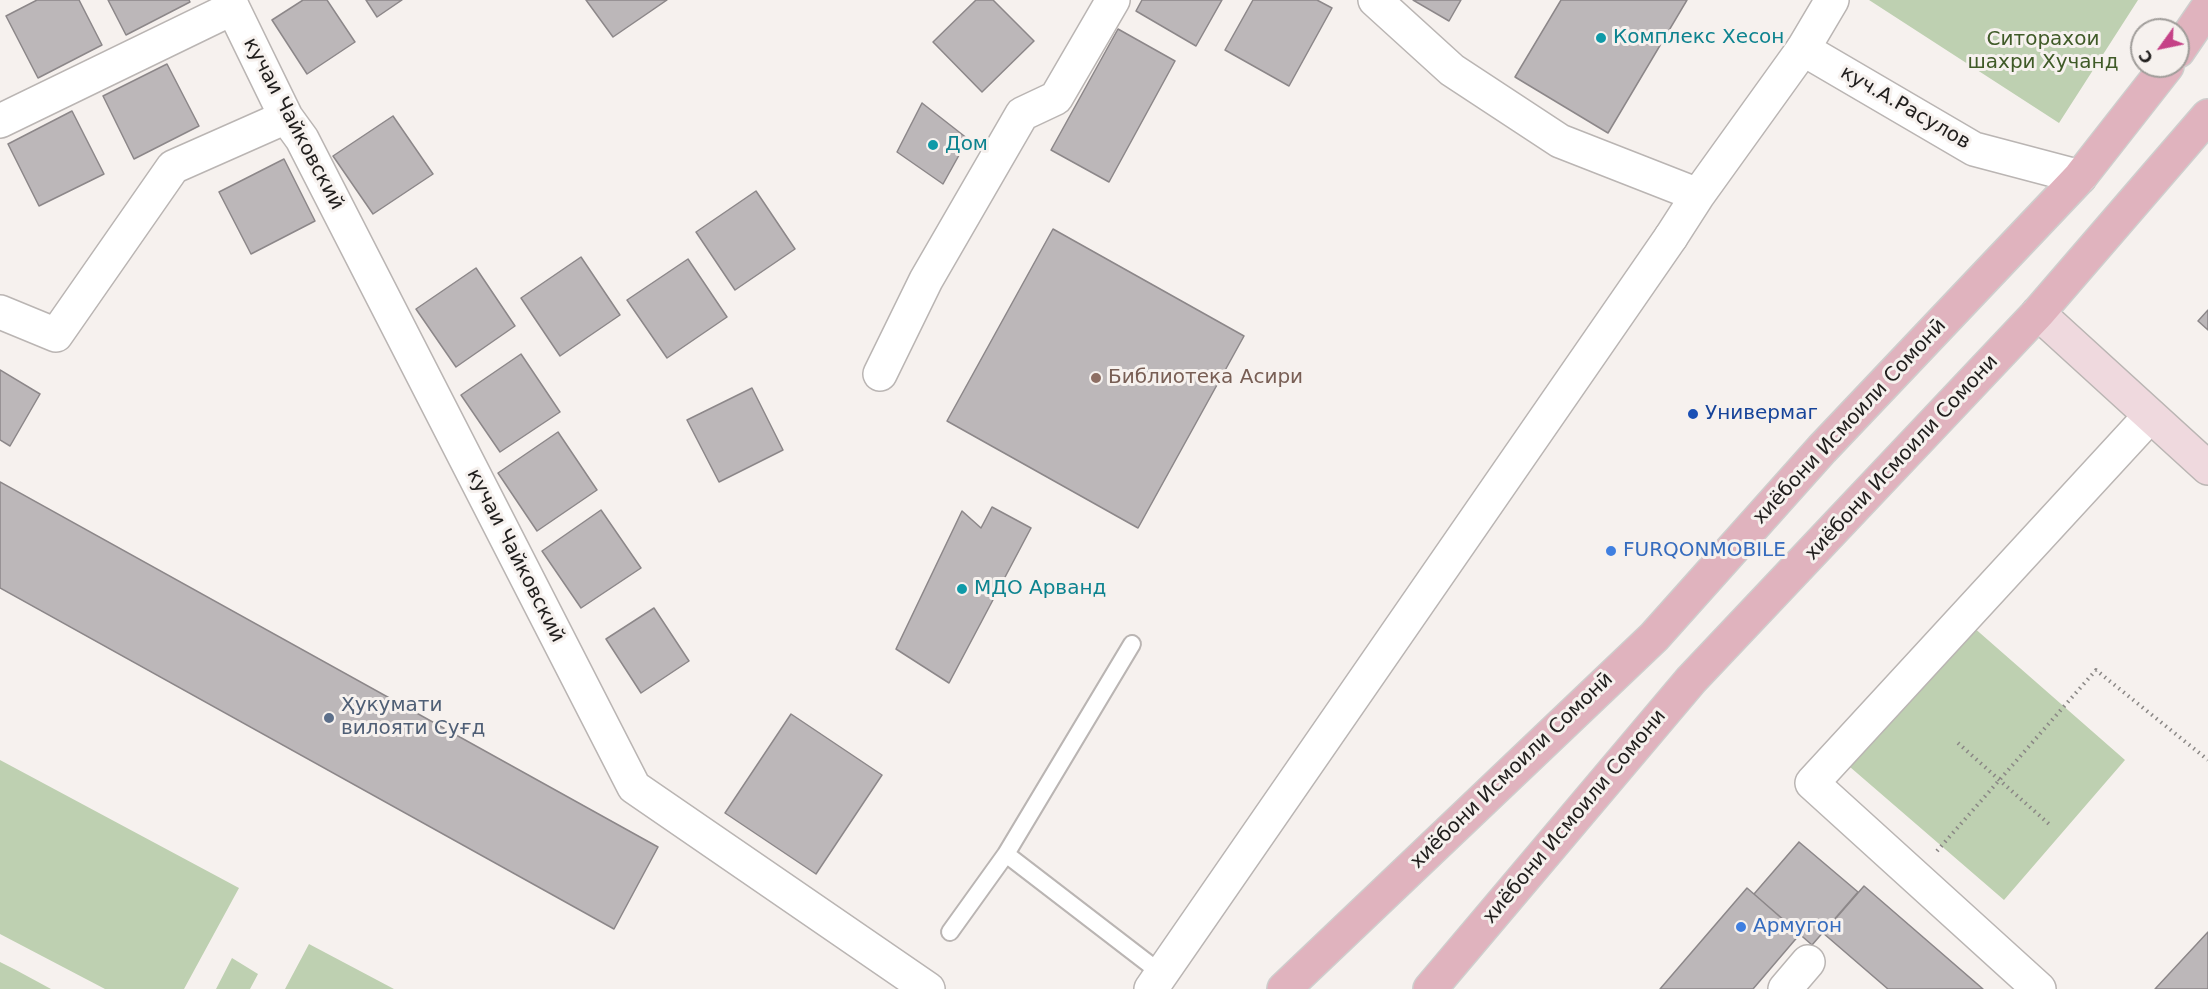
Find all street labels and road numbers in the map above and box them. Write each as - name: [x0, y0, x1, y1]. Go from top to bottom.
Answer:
- street label: кучаи Чайковский: [237, 34, 349, 214]
- street label: куч.А.Расулов: [1836, 61, 1974, 155]
- street label: хиёбони Исмоили Сомонӣ: [1748, 314, 1952, 530]
- street label: хиёбони Исмоили Сомони: [1800, 350, 2004, 566]
- street label: кучаи Чайковский: [461, 465, 569, 647]
- street label: хиёбони Исмоили Сомонӣ: [1406, 668, 1618, 874]
- street label: хиёбони Исмоили Сомони: [1478, 705, 1672, 929]

